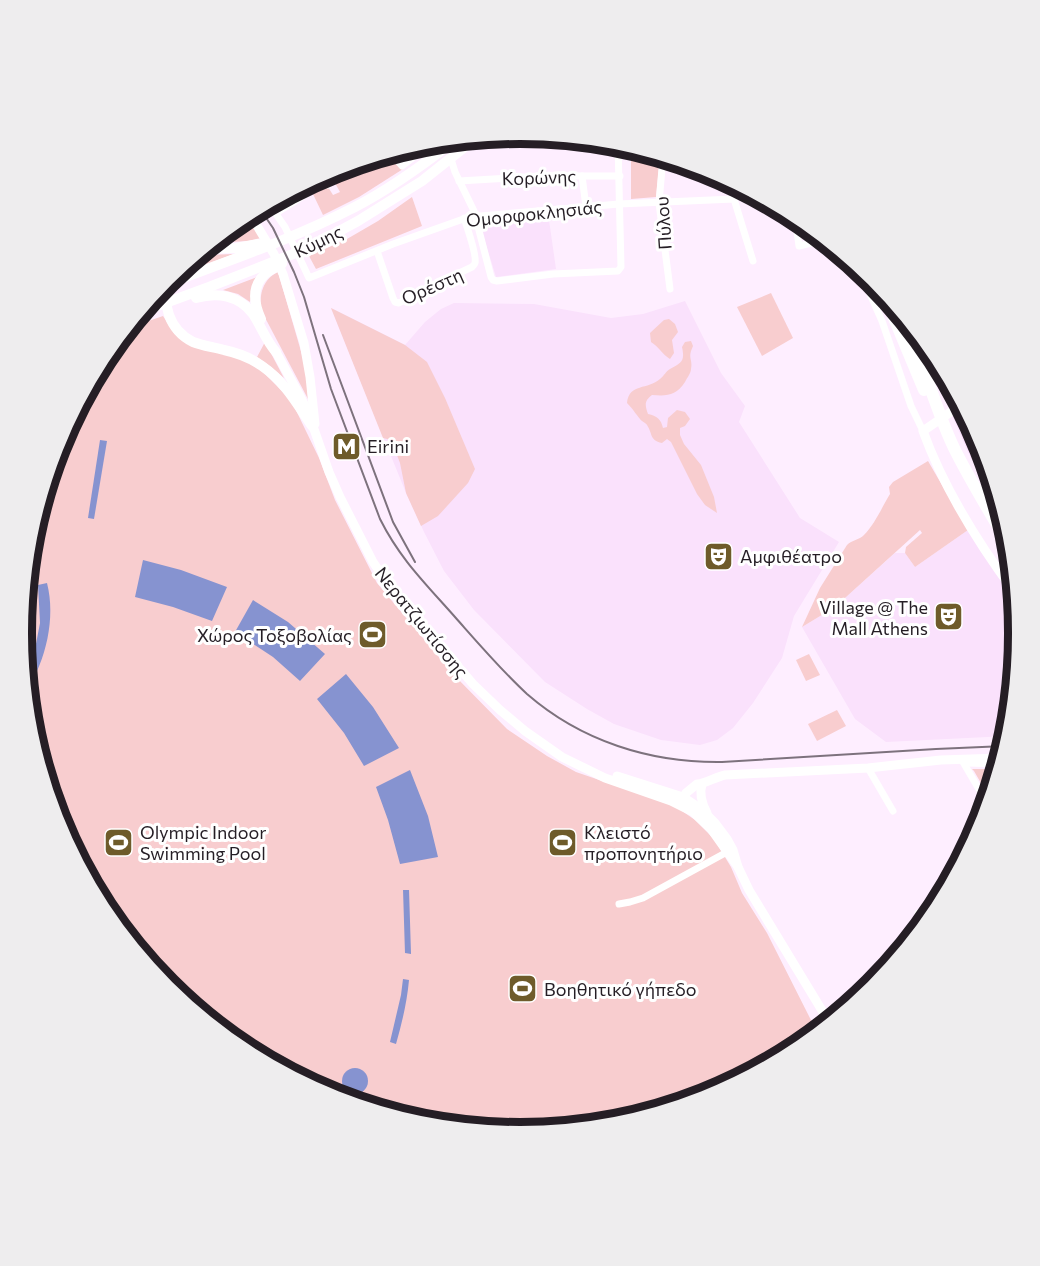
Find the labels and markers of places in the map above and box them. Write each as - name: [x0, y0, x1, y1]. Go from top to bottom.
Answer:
- metro station icon: Eirini: [330, 430, 362, 462]
- place label: Eirini: [367, 435, 409, 457]
- theatre icon: Αμφιθέατρο: [703, 540, 735, 572]
- place label: Αμφιθέατρο: [740, 545, 842, 567]
- place label: Village @ The Mall Athens: [819, 596, 928, 639]
- theatre icon: Village @ The Mall Athens: [933, 601, 965, 633]
- sports icon: Χώρος Τοξοβολίας: [357, 619, 389, 651]
- place label: Χώρος Τοξοβολίας: [197, 624, 352, 646]
- place label: Olympic Indoor Swimming Pool: [140, 821, 266, 864]
- place label: Κλειστό προπονητήριο: [584, 821, 703, 864]
- sports icon: Olympic Indoor Swimming Pool: [103, 826, 135, 858]
- sports icon: Κλειστό προπονητήριο: [547, 826, 579, 858]
- sports icon: Βοηθητικό γήπεδο: [507, 973, 539, 1005]
- place label: Βοηθητικό γήπεδο: [544, 978, 697, 1000]

